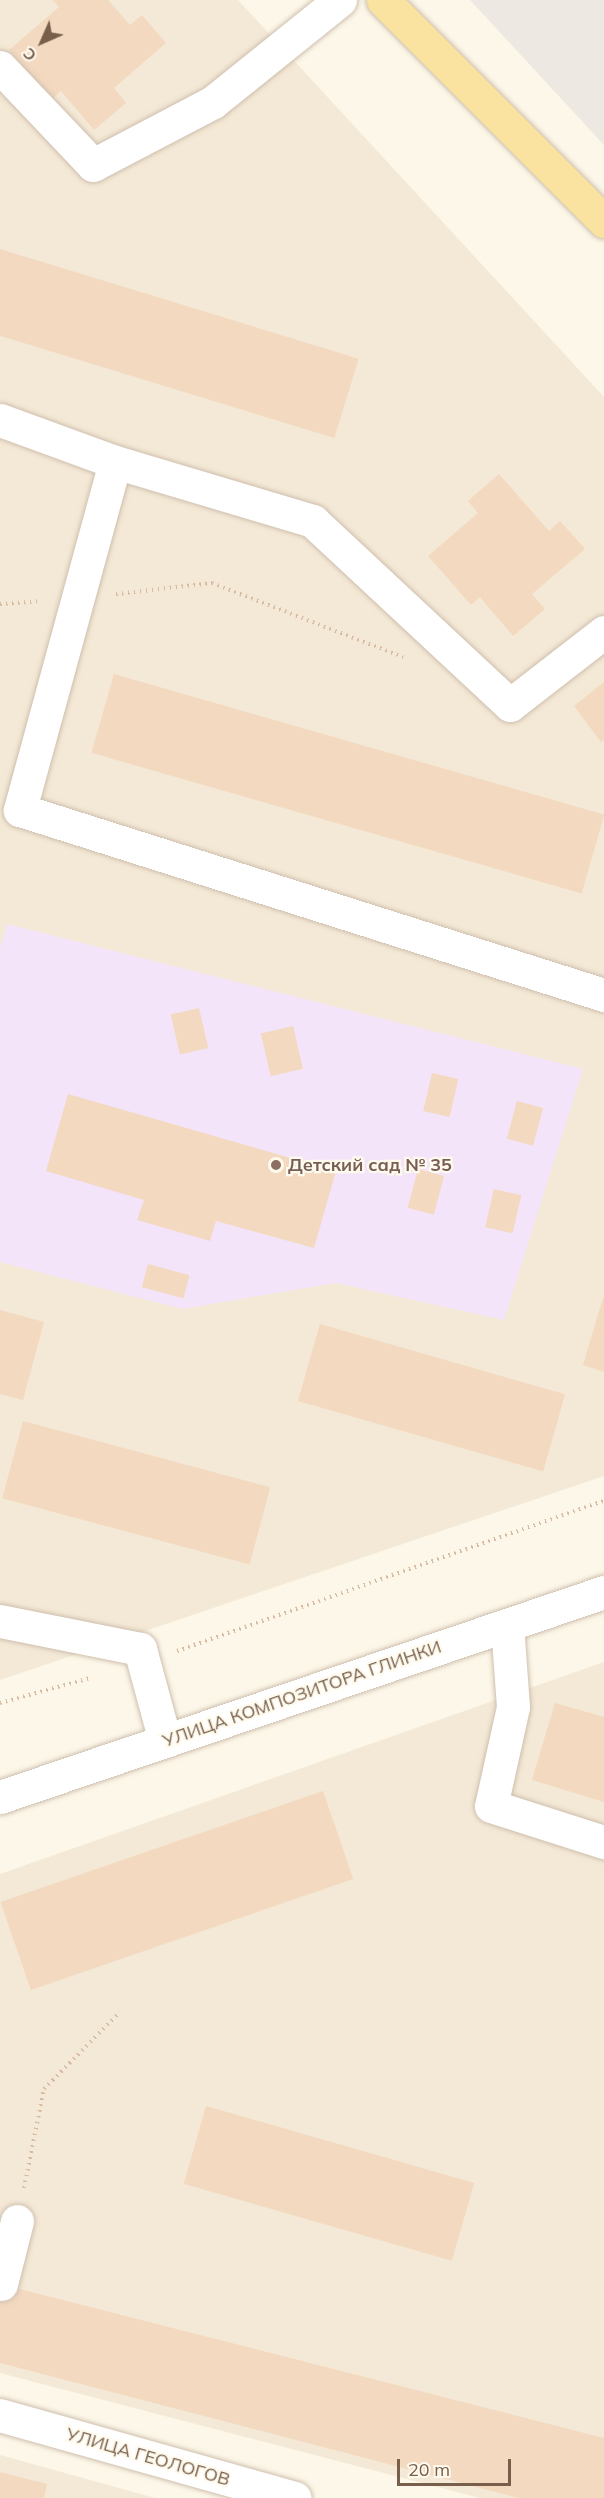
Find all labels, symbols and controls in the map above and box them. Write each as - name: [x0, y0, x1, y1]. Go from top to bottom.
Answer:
- north arrow: [12, 12, 72, 72]
- text: С: [18, 44, 40, 66]
- place label: Детский сад № 35: [288, 1154, 452, 1176]
- marker: Детский сад № 35: [269, 1158, 283, 1172]
- street label: УЛИЦА КОМПОЗИТОРА ГЛИНКИ: [160, 1636, 444, 1752]
- street label: УЛИЦА ГЕОЛОГОВ: [64, 2423, 232, 2491]
- scale bar: [400, 2447, 514, 2485]
- text: 20 m: [408, 2458, 450, 2481]

